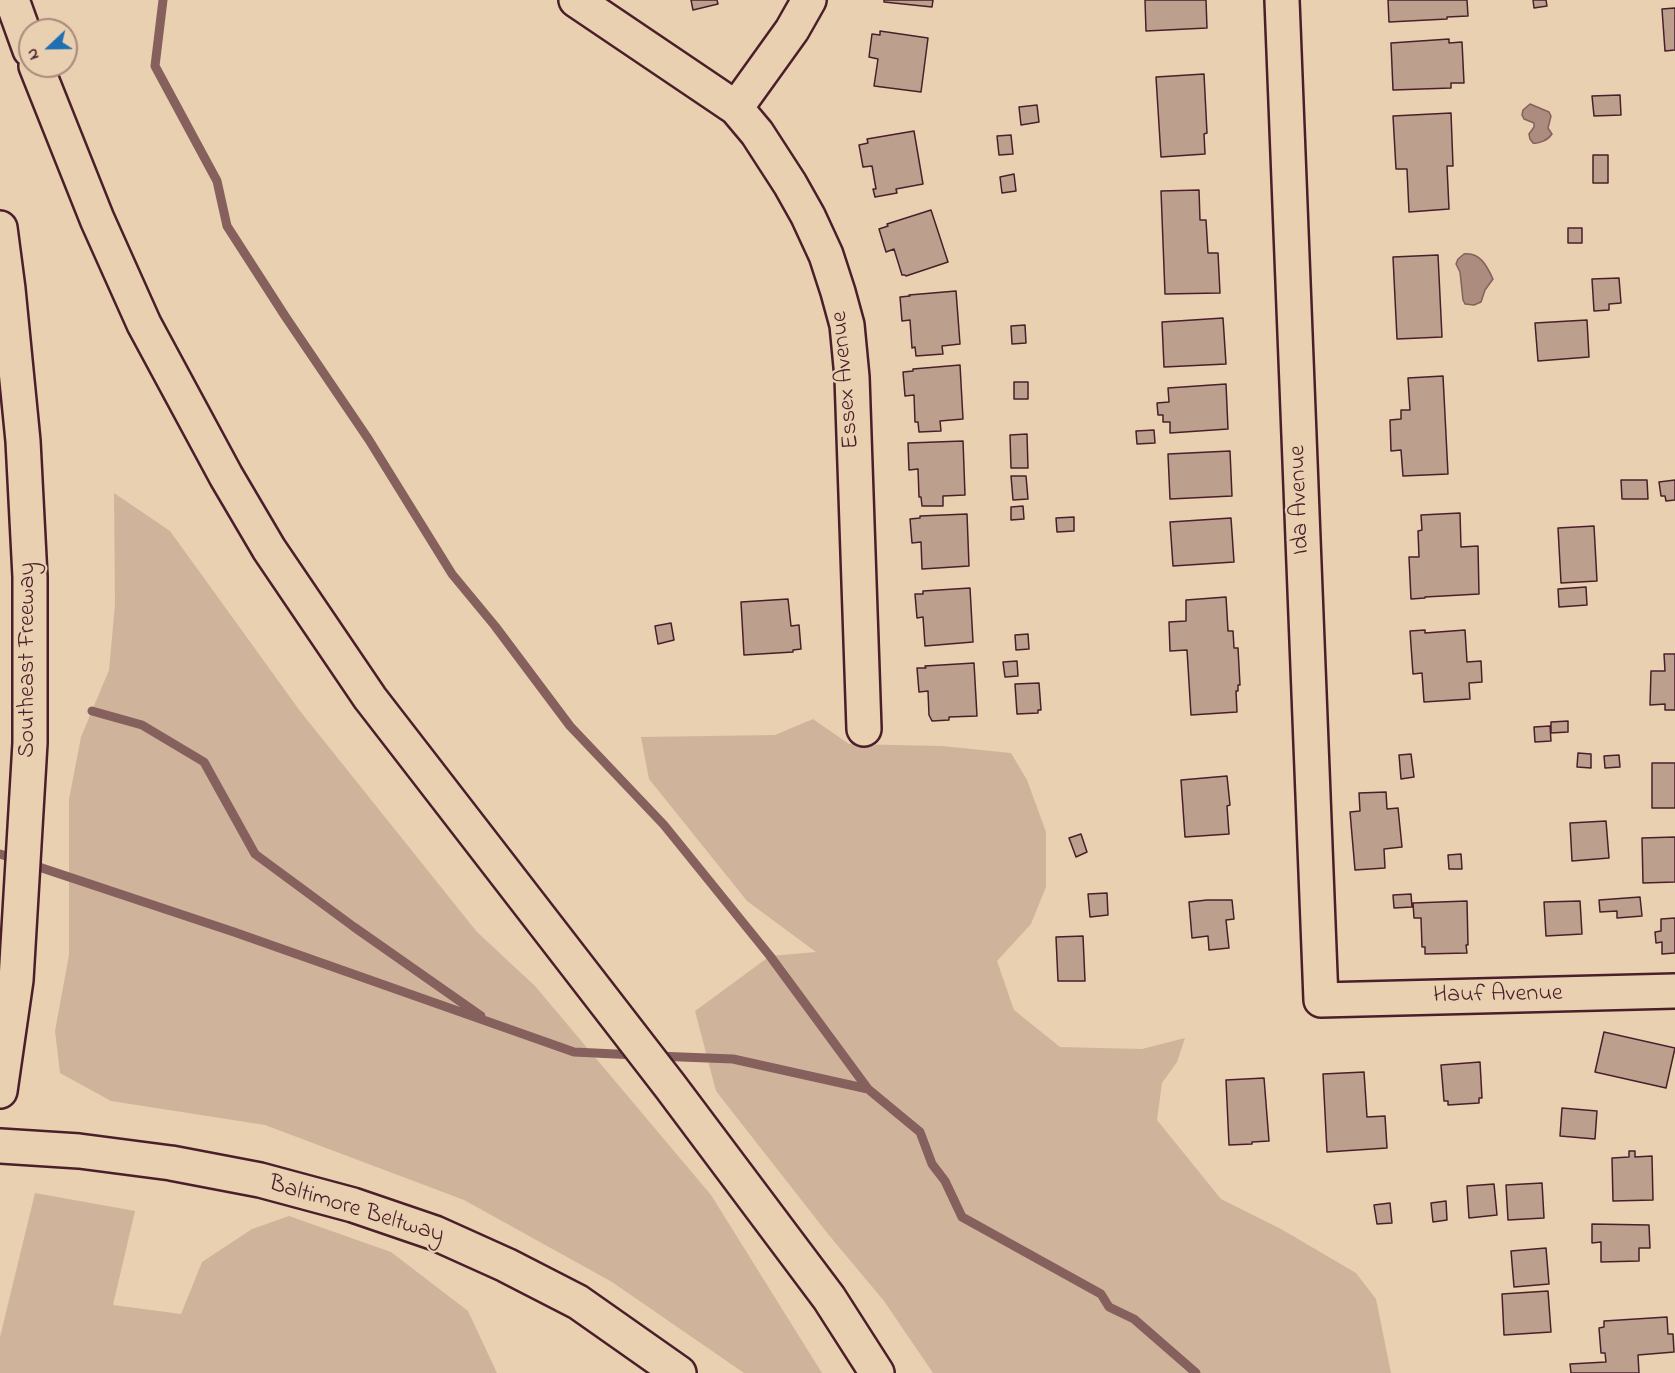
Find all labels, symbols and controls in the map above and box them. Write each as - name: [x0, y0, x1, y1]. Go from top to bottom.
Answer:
- north arrow: [18, 18, 78, 78]
- text: N: [20, 44, 46, 64]
- street label: Essex Avenue: [827, 310, 867, 450]
- street label: Ida Avenue: [1285, 445, 1317, 555]
- street label: Southeast Freeway: [15, 562, 43, 758]
- street label: Hauf Avenue: [1433, 980, 1563, 1012]
- street label: Baltimore Beltway: [265, 1171, 447, 1251]

